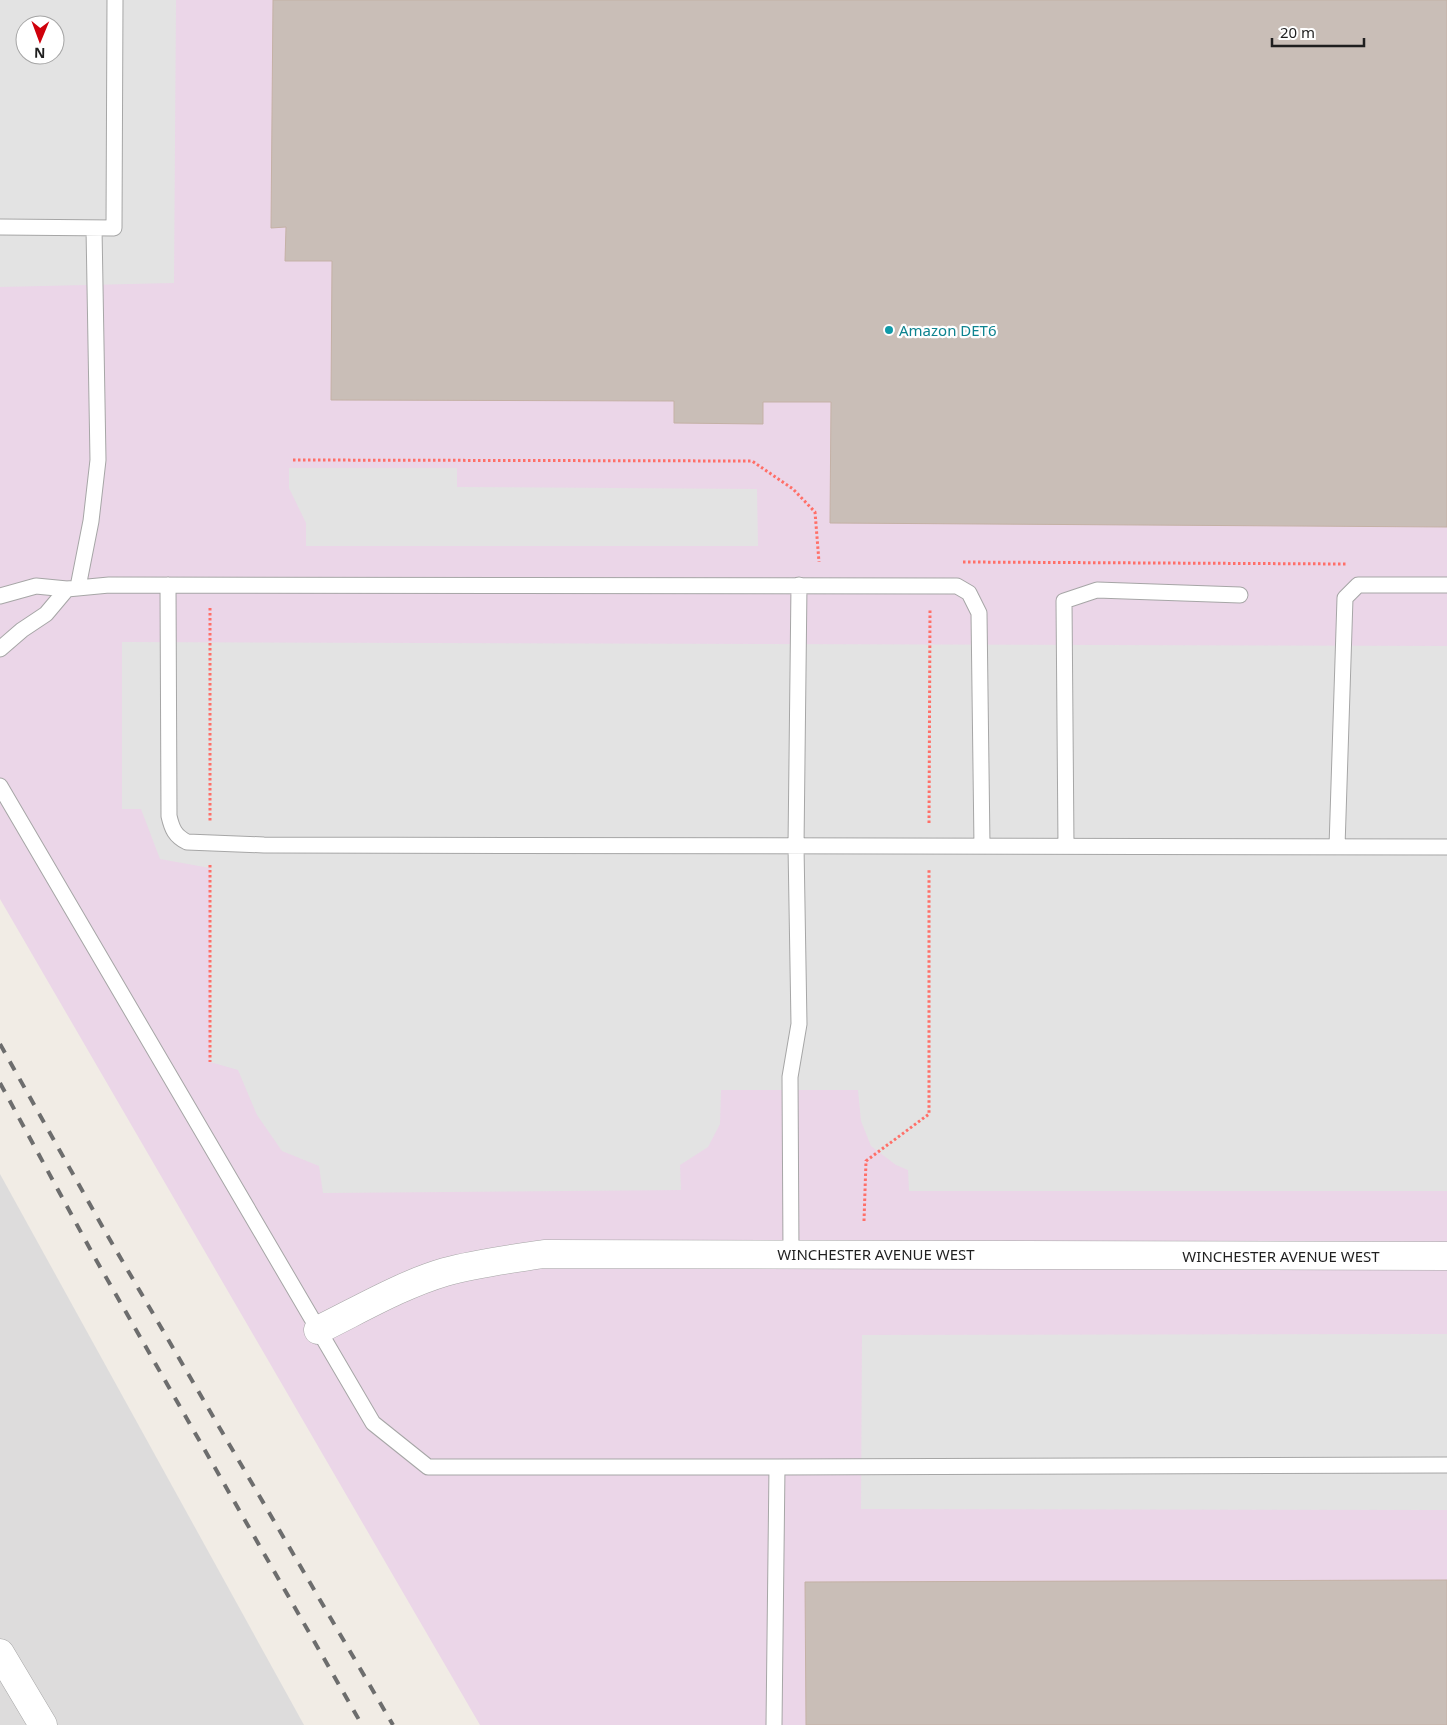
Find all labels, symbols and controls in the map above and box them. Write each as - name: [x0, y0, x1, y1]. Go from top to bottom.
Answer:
- north arrow: [15, 15, 65, 65]
- scale bar: [1272, 15, 1364, 47]
- text: 20 m: [1280, 22, 1315, 42]
- text: N: [34, 44, 46, 63]
- place label: Amazon DET6: [899, 320, 997, 340]
- marker: Amazon DET6: [883, 324, 895, 336]
- street label: WINCHESTER AVENUE WEST: [777, 1244, 975, 1264]
- street label: WINCHESTER AVENUE WEST: [1182, 1246, 1380, 1266]

